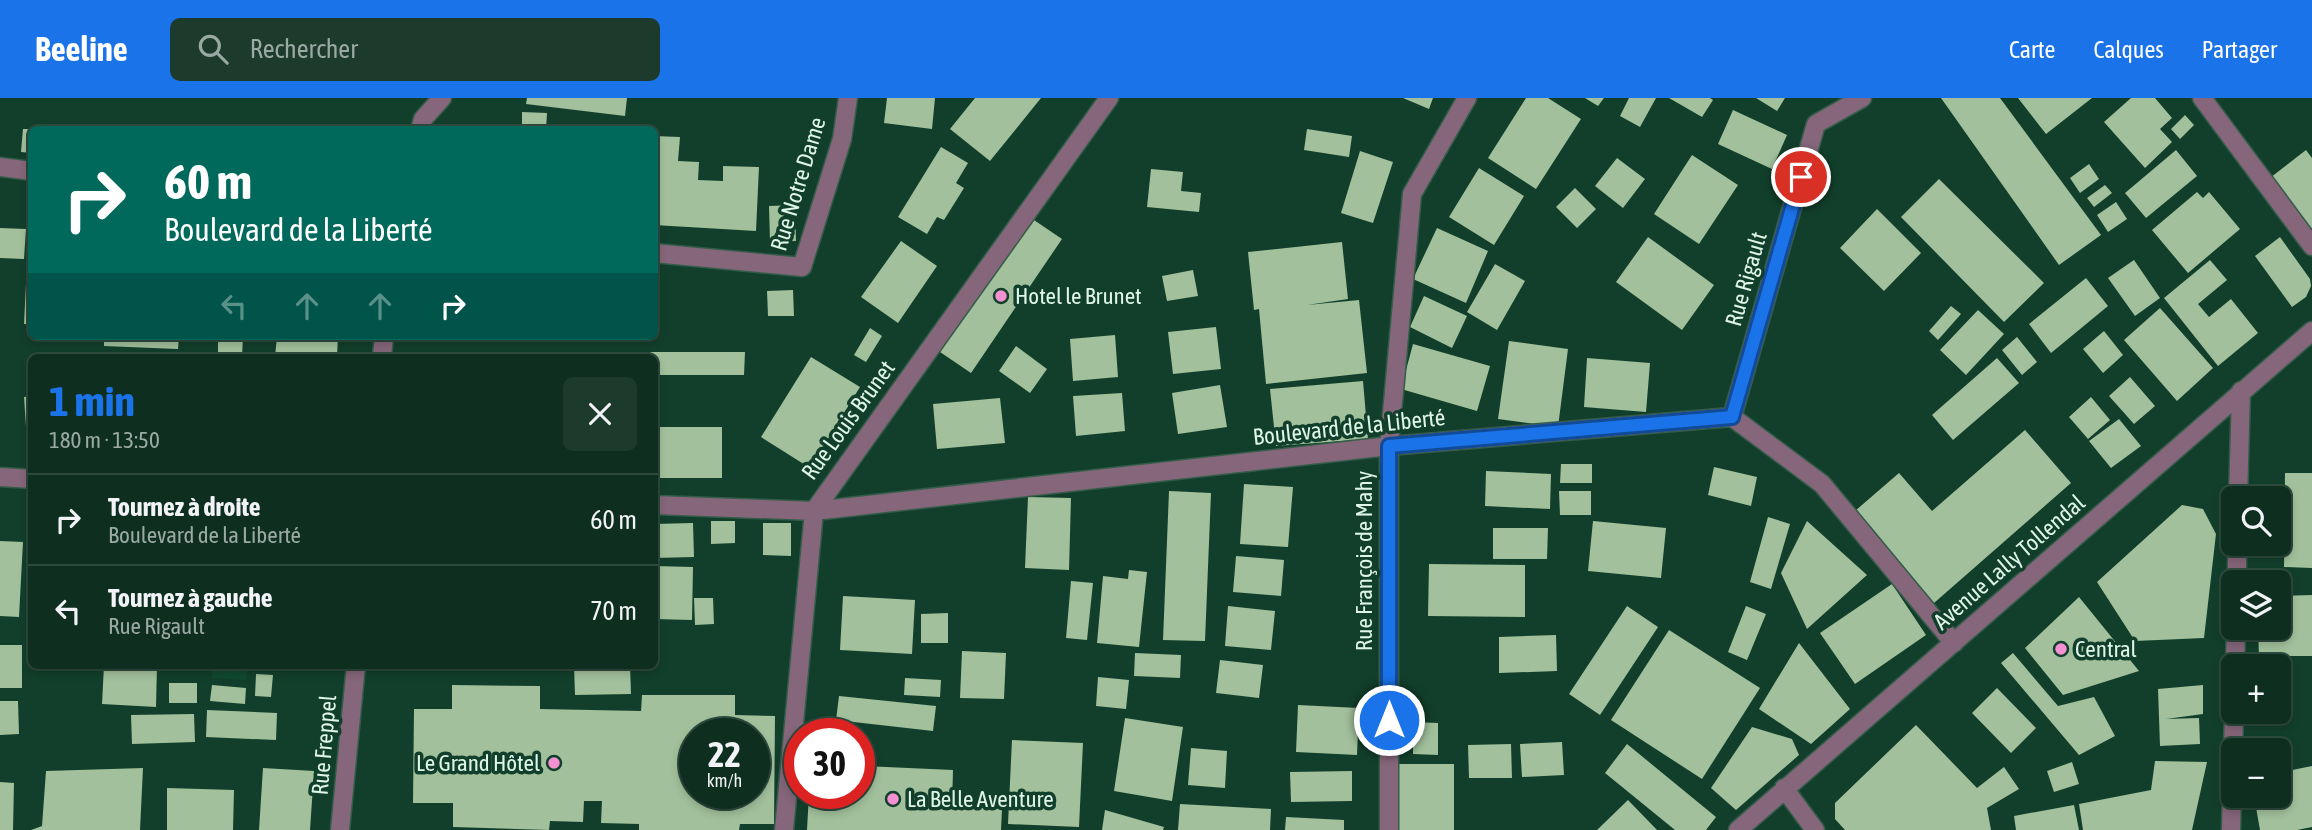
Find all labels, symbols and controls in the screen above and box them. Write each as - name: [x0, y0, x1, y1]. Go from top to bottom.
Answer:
- search box: [170, 18, 660, 81]
- text: Beeline: [35, 30, 128, 68]
- icon: search: [194, 30, 232, 68]
- text: Rechercher: [250, 34, 358, 64]
- text: Carte: [2009, 36, 2055, 63]
- text: Calques: [2093, 36, 2164, 63]
- text: Partager: [2202, 36, 2277, 63]
- street label: Rue Notre Dame: [765, 114, 831, 254]
- pin: [1771, 147, 1831, 207]
- text: 60 m: [164, 153, 252, 209]
- icon: right: [49, 154, 140, 245]
- icon: arrive: [1782, 158, 1820, 196]
- text: Boulevard de la Liberté: [164, 211, 433, 248]
- street label: Rue Rigault: [1720, 229, 1772, 329]
- place label: Hotel le Brunet: [1015, 283, 1142, 309]
- icon: left: [215, 287, 253, 325]
- icon: ahead: [288, 287, 326, 325]
- icon: ahead: [361, 287, 399, 325]
- icon: right: [434, 287, 472, 325]
- marker: Hotel le Brunet: [993, 288, 1009, 304]
- street label: Rue Louis Brunet: [796, 355, 900, 485]
- text: 1 min: [49, 377, 135, 425]
- button: close: [563, 377, 637, 451]
- street label: Boulevard de la Liberté: [1252, 404, 1446, 450]
- text: 180 m · 13:50: [49, 427, 160, 453]
- street label: Rue François de Mahy: [1351, 471, 1377, 651]
- map controls: [2221, 486, 2291, 808]
- button: search: [2221, 486, 2291, 556]
- street label: Avenue Lally Tollendal: [1928, 489, 2090, 635]
- text: Tournez à droite: [108, 492, 261, 522]
- icon: right: [49, 501, 87, 539]
- text: 60 m: [590, 505, 637, 535]
- text: Boulevard de la Liberté: [108, 522, 301, 548]
- button: layers: [2221, 570, 2291, 640]
- text: Tournez à gauche: [108, 583, 273, 613]
- icon: left: [49, 592, 87, 630]
- text: 70 m: [590, 596, 637, 626]
- text: Rue Rigault: [108, 613, 205, 639]
- place label: Central: [2075, 636, 2137, 662]
- marker: Central: [2053, 641, 2069, 657]
- button: +: [2221, 654, 2291, 724]
- position arrow: [1352, 683, 1426, 757]
- street label: Rue Freppel: [307, 694, 341, 796]
- speed limit sign: 30: [784, 718, 875, 809]
- text: 22: [708, 734, 741, 774]
- button: −: [2221, 738, 2291, 808]
- place label: Le Grand Hôtel: [416, 750, 540, 776]
- marker: Le Grand Hôtel: [546, 755, 562, 771]
- text: km/h: [707, 770, 742, 791]
- place label: La Belle Aventure: [907, 786, 1054, 812]
- marker: La Belle Aventure: [885, 791, 901, 807]

